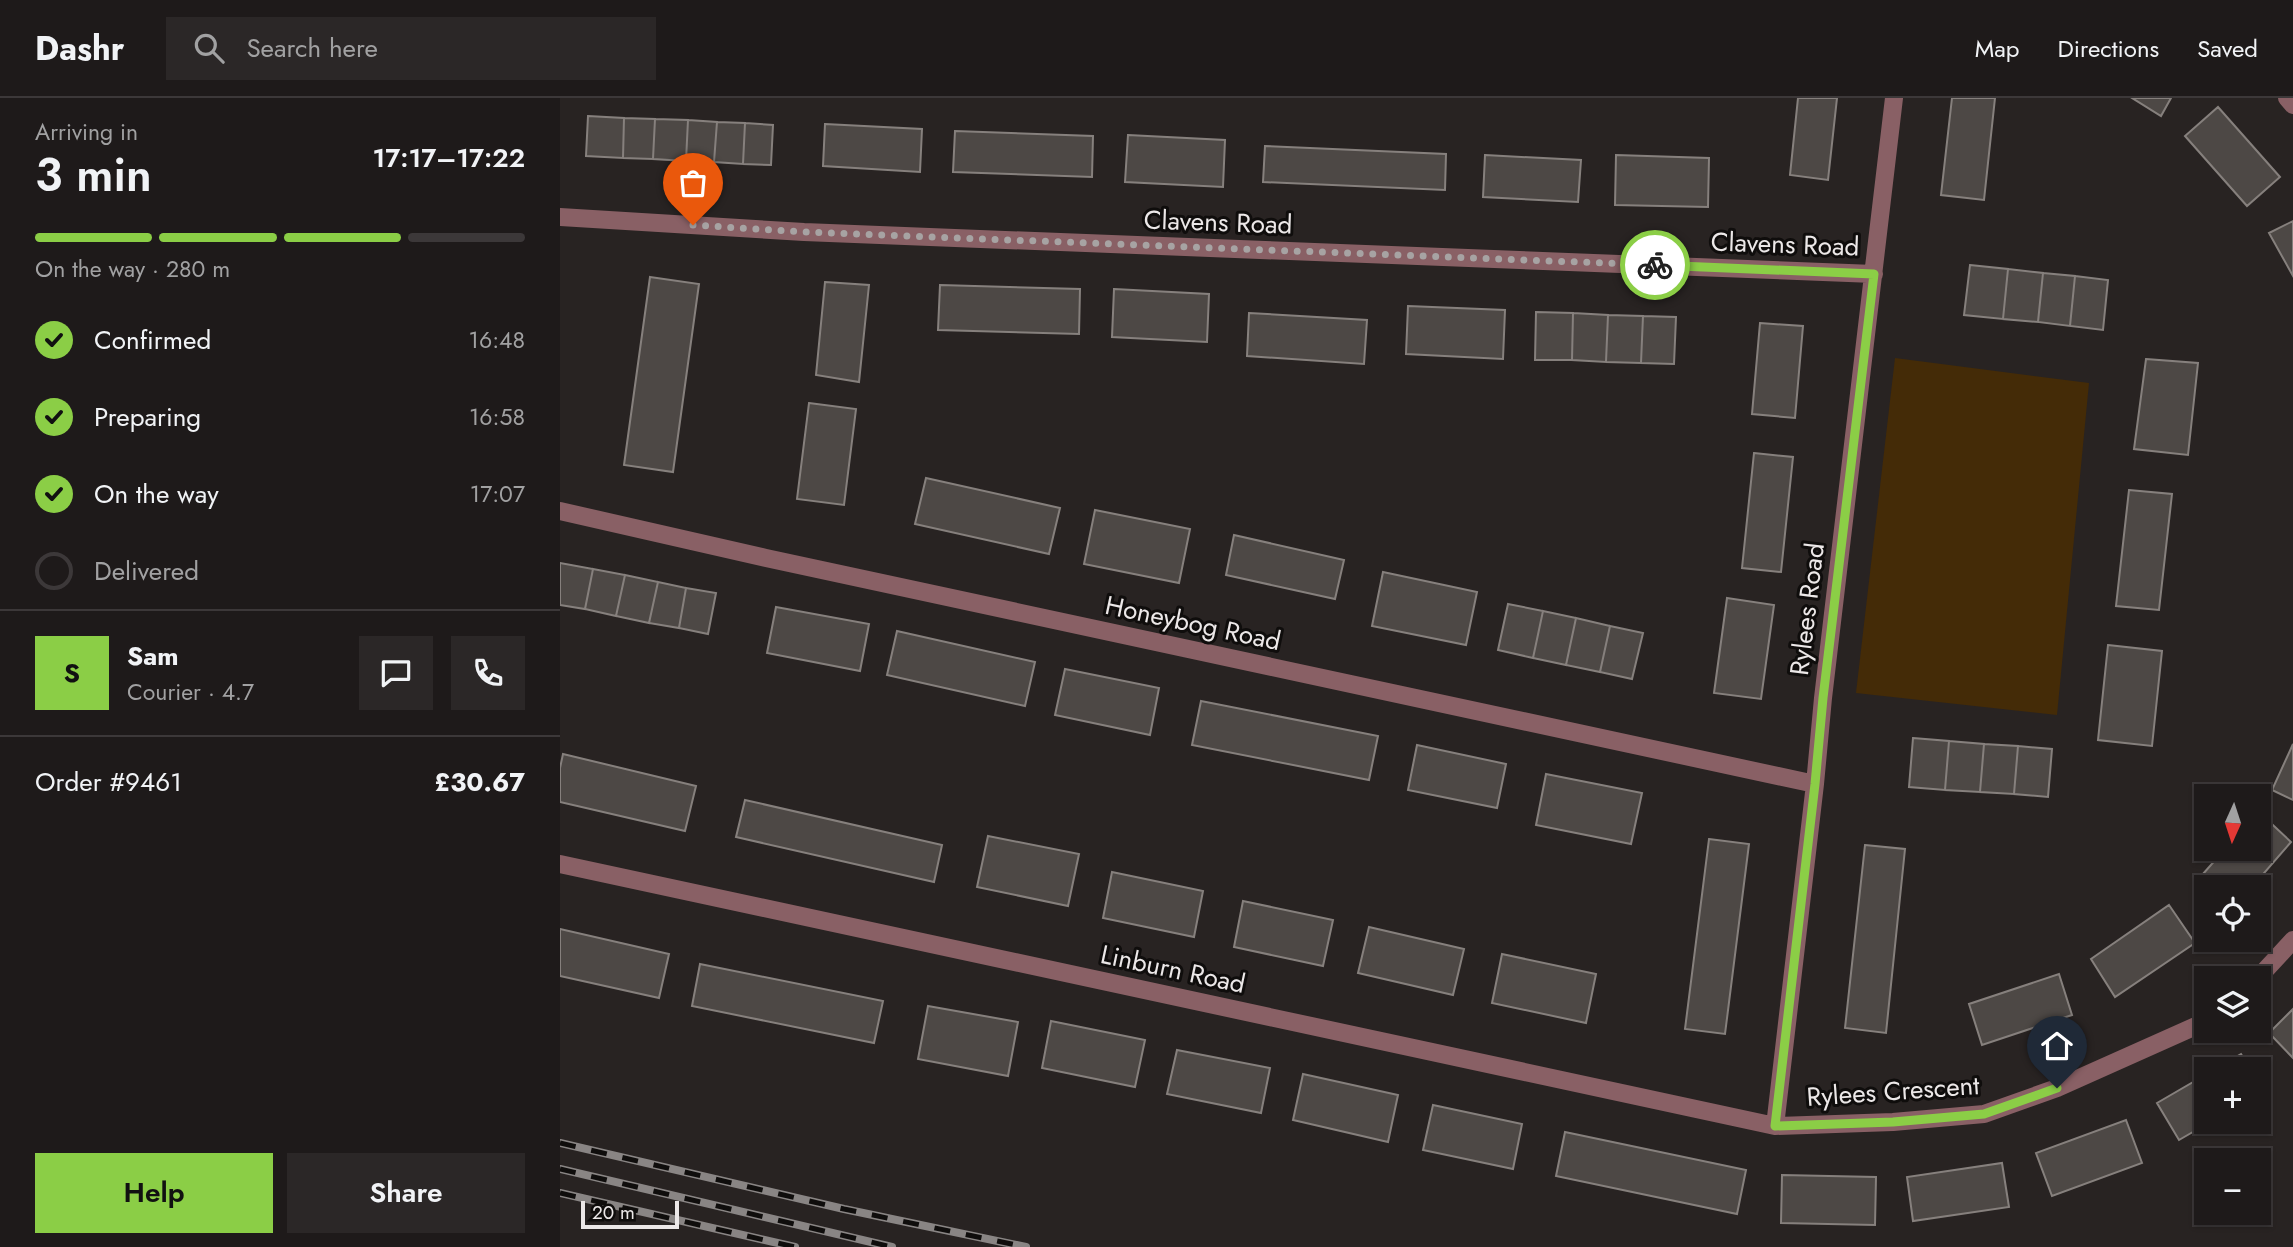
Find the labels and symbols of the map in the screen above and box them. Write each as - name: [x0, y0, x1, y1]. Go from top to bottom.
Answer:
- pin: [663, 153, 723, 225]
- street label: Clavens Road: [1143, 200, 1293, 244]
- street label: Clavens Road: [1710, 222, 1860, 266]
- courier: [1620, 230, 1690, 300]
- street label: Rylees Road: [1780, 541, 1834, 677]
- street label: Honeybog Road: [1102, 586, 1284, 660]
- north arrow: [2194, 784, 2272, 861]
- street label: Linburn Road: [1097, 935, 1249, 1003]
- pin: [2027, 1016, 2087, 1088]
- street label: Rylees Crescent: [1805, 1066, 1981, 1116]
- scale bar: [581, 1198, 679, 1230]

